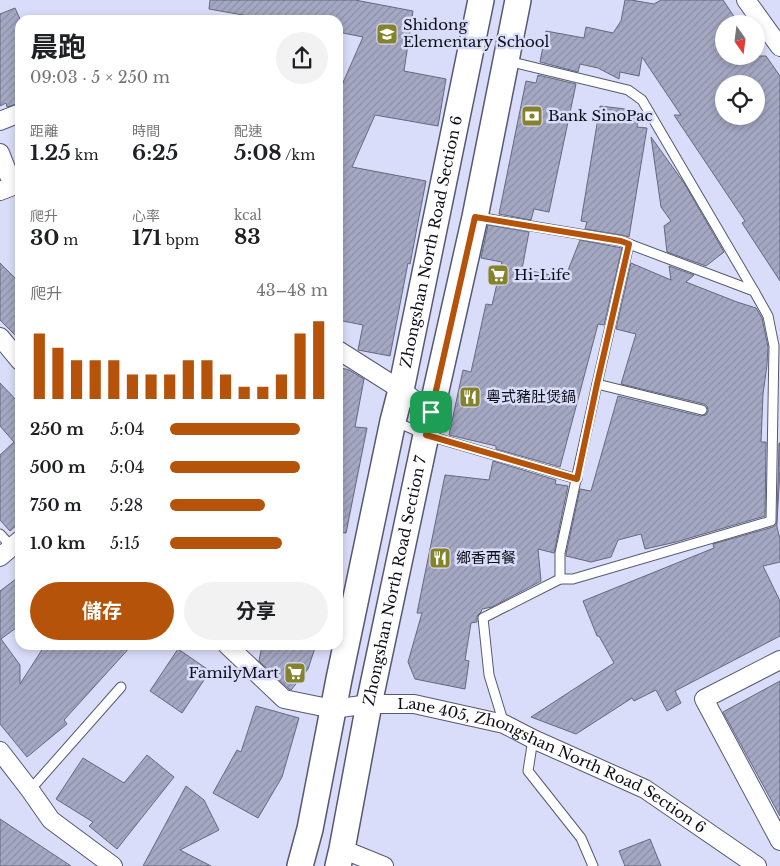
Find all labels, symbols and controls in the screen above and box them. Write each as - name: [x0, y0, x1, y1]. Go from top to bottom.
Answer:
- place label: Shidong Elementary School: [403, 15, 550, 51]
- north arrow: [715, 15, 765, 65]
- map controls: [715, 15, 765, 125]
- school or university icon: Shidong Elementary School: [375, 22, 399, 46]
- text: 晨跑: [30, 30, 86, 65]
- button: share: [276, 32, 328, 84]
- text: 09:03 · 5 × 250 m: [30, 67, 170, 87]
- button: locate: [715, 75, 765, 125]
- bank icon: Bank SinoPac: [520, 104, 544, 128]
- place label: Bank SinoPac: [548, 106, 653, 125]
- street label: Zhongshan North Road Section 6: [396, 114, 466, 370]
- text: 距離: [30, 122, 58, 140]
- text: 時間: [132, 122, 160, 140]
- text: 配速: [234, 122, 262, 140]
- text: 1.25: [30, 140, 71, 166]
- text: 6:25: [132, 140, 178, 166]
- text: 5:08: [234, 140, 282, 166]
- text: km: [71, 146, 98, 164]
- text: /km: [282, 146, 315, 164]
- text: kcal: [234, 206, 262, 224]
- text: 爬升: [30, 207, 58, 225]
- text: 心率: [132, 207, 160, 225]
- text: 83: [234, 224, 261, 250]
- text: 30: [30, 225, 59, 251]
- text: 171: [132, 225, 162, 251]
- text: m: [59, 231, 78, 249]
- text: bpm: [162, 231, 199, 249]
- supermarket icon: Hi-Life: [486, 263, 510, 287]
- place label: Hi-Life: [514, 265, 570, 284]
- text: 43–48 m: [256, 280, 328, 300]
- text: 爬升: [30, 283, 62, 303]
- restaurant icon: 粵式豬肚煲鍋: [458, 385, 482, 409]
- place label: 粵式豬肚煲鍋: [486, 387, 576, 406]
- pin: [410, 391, 452, 433]
- icon: arrive: [417, 398, 445, 426]
- text: 250 m: [30, 419, 84, 439]
- text: 5:04: [110, 419, 144, 439]
- street label: Zhongshan North Road Section 7: [359, 453, 430, 707]
- text: 500 m: [30, 457, 86, 477]
- text: 5:04: [110, 457, 144, 477]
- text: 750 m: [30, 495, 82, 515]
- text: 5:28: [110, 495, 143, 515]
- text: 1.0 km: [30, 533, 85, 553]
- text: 5:15: [110, 533, 140, 553]
- restaurant icon: 鄉香西餐: [428, 546, 452, 570]
- place label: 鄉香西餐: [456, 548, 516, 567]
- button: 儲存: [30, 582, 174, 640]
- button: 分享: [184, 582, 328, 640]
- supermarket icon: FamilyMart: [283, 661, 307, 685]
- place label: FamilyMart: [189, 663, 279, 682]
- street label: Lane 405, Zhongshan North Road Section 6: [397, 694, 710, 837]

